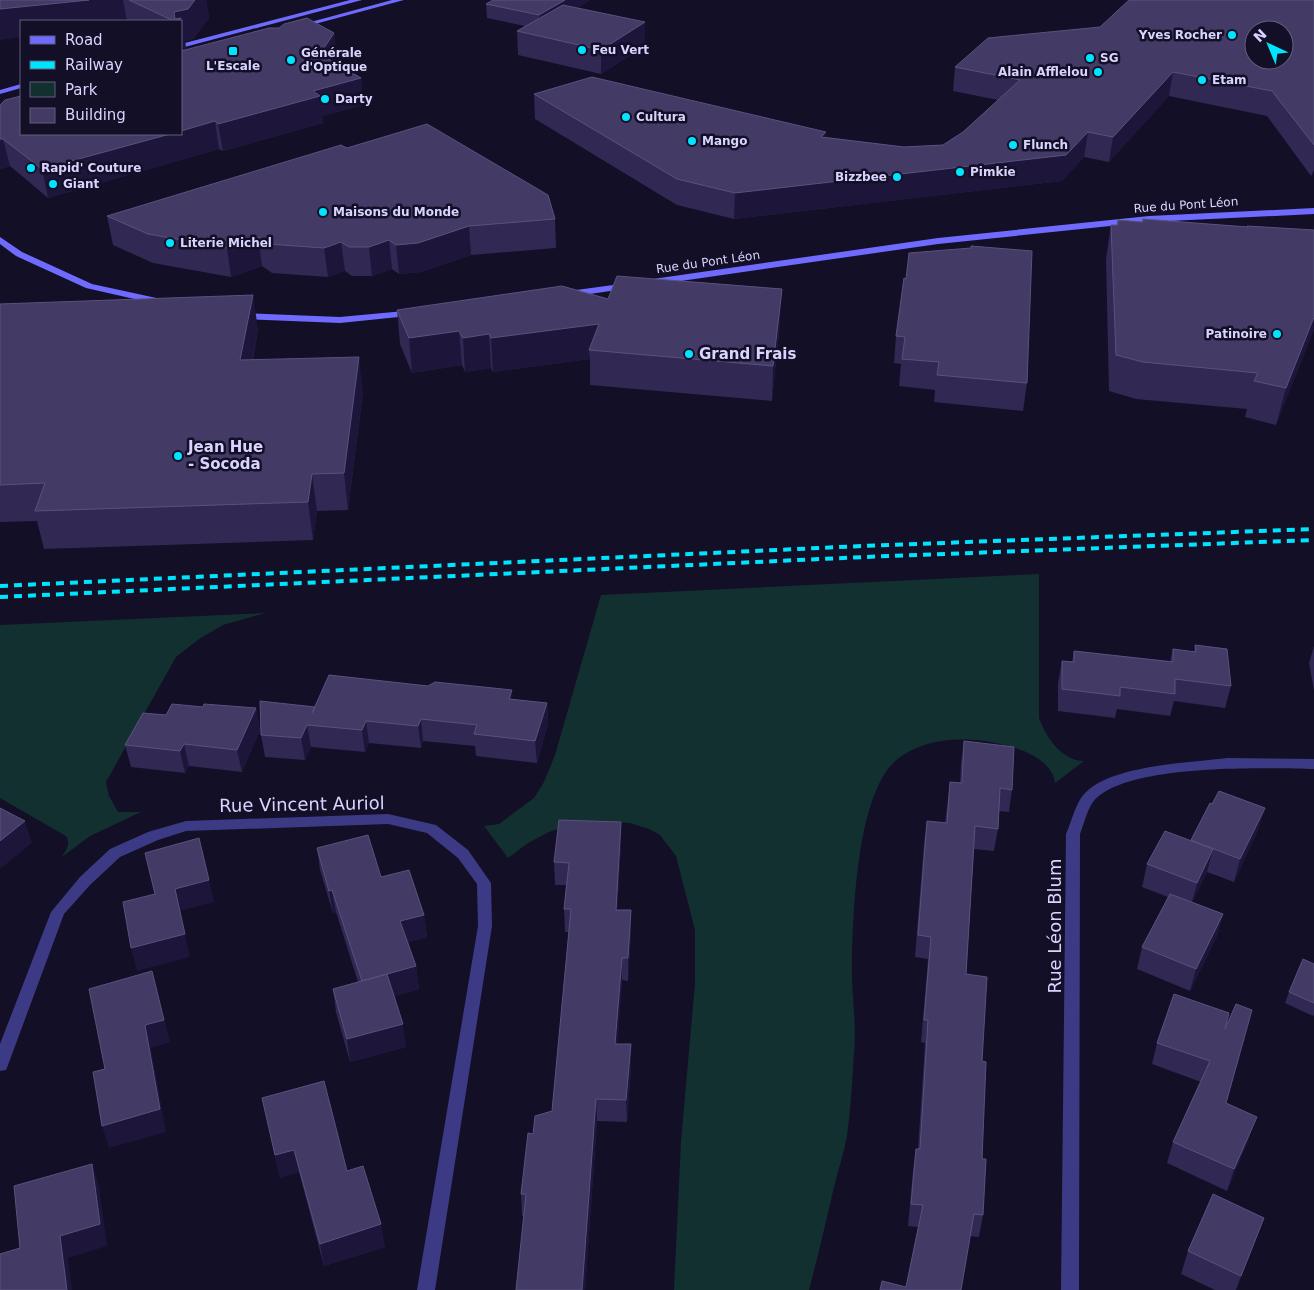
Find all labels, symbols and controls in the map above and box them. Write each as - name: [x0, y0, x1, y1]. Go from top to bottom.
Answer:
- legend: [20, 20, 182, 135]
- north arrow: [1244, 20, 1294, 70]
- text: N: [1250, 26, 1270, 45]
- place label: Yves Rocher: [1138, 28, 1222, 42]
- marker: Yves Rocher: [1226, 29, 1238, 41]
- text: Road: [65, 31, 103, 49]
- place label: Feu Vert: [592, 43, 649, 57]
- marker: Feu Vert: [576, 44, 588, 56]
- marker: L'Escale: [227, 45, 239, 57]
- place label: Générale d'Optique: [301, 46, 367, 74]
- place label: SG: [1100, 51, 1119, 65]
- marker: SG: [1084, 52, 1096, 64]
- marker: Générale d'Optique: [285, 54, 297, 66]
- text: Railway: [65, 56, 123, 74]
- place label: L'Escale: [206, 59, 260, 73]
- place label: Alain Afflelou: [998, 65, 1088, 79]
- marker: Alain Afflelou: [1092, 66, 1104, 78]
- place label: Etam: [1212, 73, 1247, 87]
- marker: Etam: [1196, 74, 1208, 86]
- text: Park: [65, 81, 98, 99]
- place label: Darty: [335, 92, 373, 106]
- marker: Darty: [319, 93, 331, 105]
- text: Building: [65, 106, 126, 124]
- place label: Cultura: [636, 110, 686, 124]
- marker: Cultura: [620, 111, 632, 123]
- place label: Mango: [702, 134, 747, 148]
- marker: Mango: [686, 135, 698, 147]
- place label: Flunch: [1023, 138, 1068, 152]
- marker: Flunch: [1007, 139, 1019, 151]
- place label: Rapid' Couture: [41, 161, 141, 175]
- marker: Rapid' Couture: [25, 162, 37, 174]
- place label: Pimkie: [970, 165, 1016, 179]
- marker: Pimkie: [954, 166, 966, 178]
- place label: Bizzbee: [835, 170, 887, 184]
- marker: Bizzbee: [891, 171, 903, 183]
- place label: Giant: [63, 177, 100, 191]
- marker: Giant: [47, 178, 59, 190]
- street label: Rue du Pont Léon: [1133, 194, 1239, 216]
- place label: Maisons du Monde: [333, 205, 459, 219]
- marker: Maisons du Monde: [317, 206, 329, 218]
- place label: Literie Michel: [180, 236, 272, 250]
- marker: Literie Michel: [164, 237, 176, 249]
- street label: Rue du Pont Léon: [655, 248, 761, 276]
- place label: Patinoire: [1206, 327, 1267, 341]
- marker: Patinoire: [1271, 328, 1283, 340]
- place label: Grand Frais: [699, 345, 796, 363]
- marker: Grand Frais: [683, 348, 695, 360]
- place label: Jean Hue - Socoda: [187, 438, 263, 473]
- marker: Jean Hue - Socoda: [172, 450, 184, 462]
- street label: Rue Vincent Auriol: [219, 792, 385, 816]
- street label: Rue Léon Blum: [1044, 858, 1065, 994]

